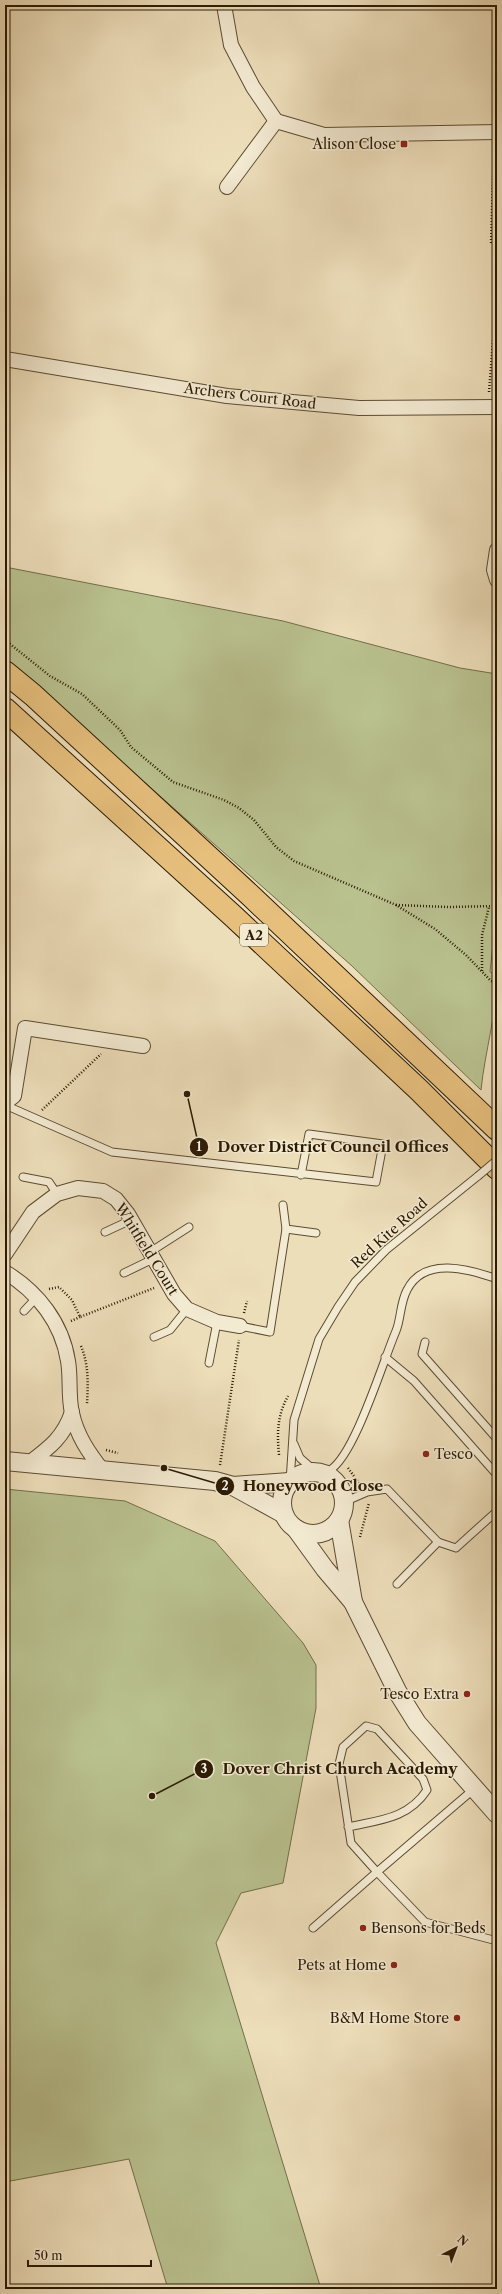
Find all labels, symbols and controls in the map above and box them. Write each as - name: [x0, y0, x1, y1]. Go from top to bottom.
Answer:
- place label: Alison Close: [312, 135, 396, 153]
- marker: Alison Close: [399, 139, 409, 149]
- street label: Archers Court Road: [182, 379, 318, 413]
- road number: A2: [240, 924, 268, 946]
- callout: Dover District Council Offices: [189, 1133, 456, 1160]
- text: Dover District Council Offices: [217, 1137, 449, 1156]
- text: 1: [196, 1139, 202, 1154]
- street label: Red Kite Road: [347, 1194, 431, 1272]
- street label: Whitfield Court: [111, 1199, 183, 1299]
- place label: Tesco: [434, 1445, 473, 1463]
- marker: Tesco: [421, 1449, 431, 1459]
- callout: Honeywood Close: [215, 1472, 392, 1499]
- text: Honeywood Close: [243, 1476, 383, 1495]
- text: 2: [221, 1478, 229, 1493]
- place label: Tesco Extra: [380, 1685, 460, 1703]
- marker: Tesco Extra: [462, 1689, 472, 1699]
- callout: Dover Christ Church Academy: [194, 1755, 465, 1782]
- text: Dover Christ Church Academy: [223, 1759, 458, 1778]
- text: 3: [201, 1761, 208, 1776]
- place label: Bensons for Beds: [371, 1919, 486, 1937]
- marker: Bensons for Beds: [358, 1923, 368, 1933]
- place label: Pets at Home: [297, 1956, 386, 1974]
- marker: Pets at Home: [389, 1960, 399, 1970]
- place label: B&M Home Store: [330, 2009, 449, 2027]
- marker: B&M Home Store: [452, 2013, 462, 2023]
- north arrow: [436, 2228, 476, 2268]
- text: N: [454, 2232, 471, 2249]
- scale bar: [28, 2242, 151, 2268]
- text: 50 m: [34, 2248, 63, 2263]

